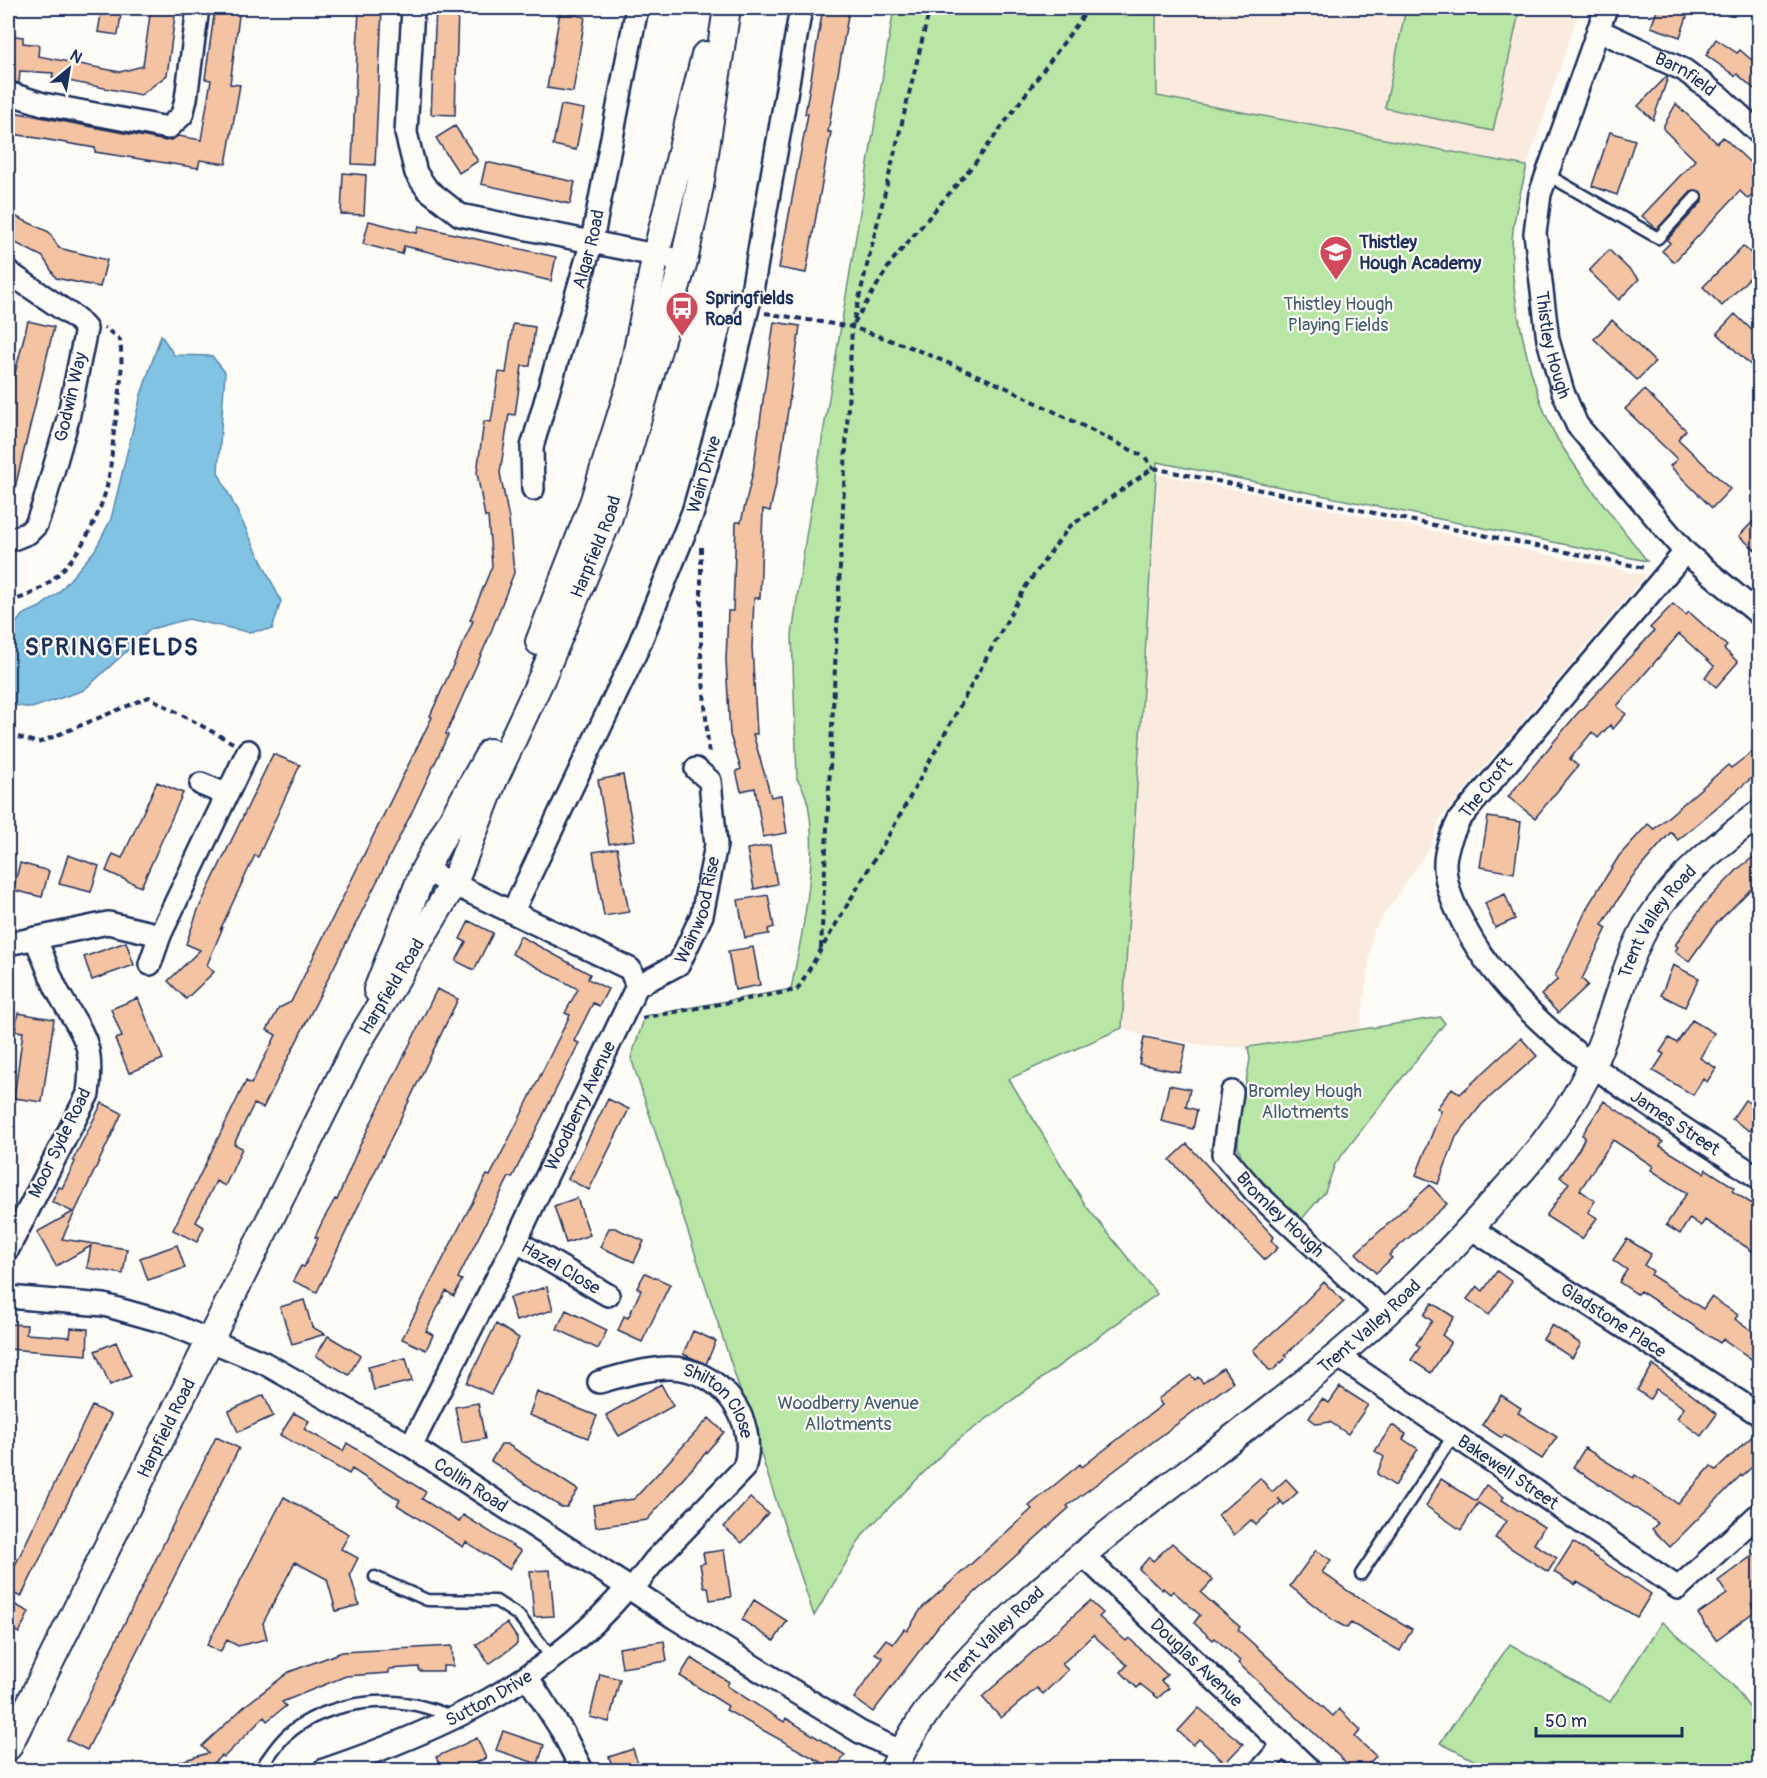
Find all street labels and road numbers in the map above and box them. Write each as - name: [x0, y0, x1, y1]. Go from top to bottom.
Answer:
- street label: Barnfield: [1651, 47, 1721, 101]
- street label: Algar Road: [567, 207, 609, 291]
- street label: Thistley Hough: [1531, 290, 1576, 402]
- street label: Godwin Way: [50, 350, 93, 444]
- street label: Wain Drive: [682, 433, 726, 516]
- street label: Harpfield Road: [565, 493, 626, 601]
- street label: The Croft: [1454, 752, 1518, 823]
- street label: Wainwood Rise: [669, 854, 725, 967]
- street label: Trent Valley Road: [1613, 860, 1701, 981]
- street label: Harpfield Road: [354, 934, 430, 1039]
- street label: Woodberry Avenue: [540, 1037, 621, 1174]
- street label: Moor Syde Road: [23, 1084, 97, 1202]
- street label: James Street: [1626, 1085, 1725, 1161]
- street label: Bromley Hough: [1231, 1167, 1329, 1262]
- street label: Hazel Close: [517, 1235, 605, 1300]
- street label: Trent Valley Road: [1313, 1274, 1426, 1379]
- street label: Gladstone Place: [1556, 1278, 1671, 1363]
- street label: Shilton Close: [681, 1358, 758, 1440]
- street label: Harpfield Road: [132, 1374, 201, 1482]
- street label: Bakewell Street: [1453, 1430, 1564, 1515]
- street label: Collin Road: [429, 1452, 512, 1517]
- street label: Trent Valley Road: [940, 1581, 1049, 1689]
- street label: Douglas Avenue: [1146, 1613, 1248, 1712]
- street label: Sutton Drive: [442, 1665, 537, 1732]

